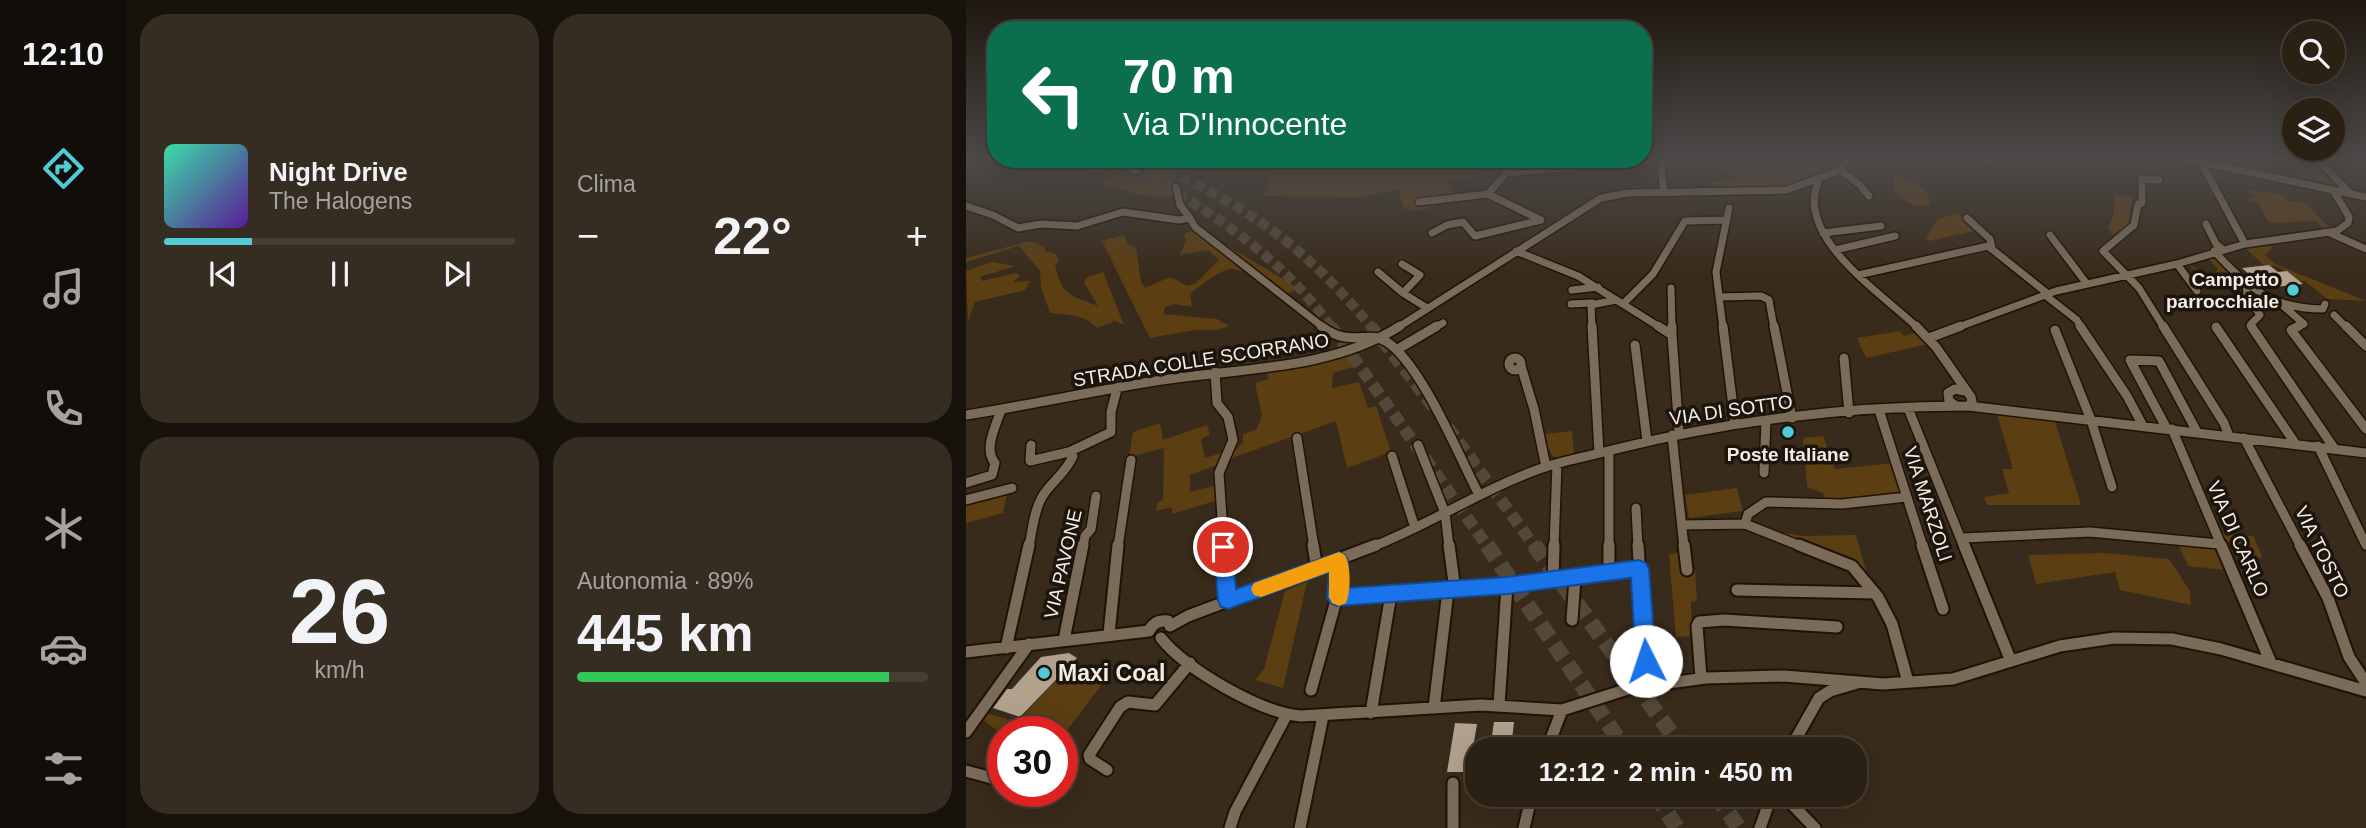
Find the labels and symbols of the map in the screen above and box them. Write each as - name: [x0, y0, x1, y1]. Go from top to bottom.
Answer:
- place label: Campetto parrocchiale: [2166, 269, 2279, 312]
- marker: Campetto parrocchiale: [2285, 282, 2301, 298]
- street label: STRADA COLLE SCORRANO: [1072, 329, 1330, 391]
- street label: VIA DI SOTTO: [1668, 391, 1794, 429]
- marker: Poste Italiane: [1780, 424, 1796, 440]
- place label: Poste Italiane: [1727, 444, 1849, 465]
- street label: VIA MARZOLI: [1900, 444, 1956, 564]
- street label: VIA DI CARLO: [2203, 478, 2273, 600]
- street label: VIA TOSTO: [2291, 503, 2353, 601]
- street label: VIA PAVONE: [1040, 507, 1086, 621]
- pin: [1193, 517, 1253, 577]
- position arrow: [1609, 624, 1683, 698]
- place label: Maxi Coal: [1058, 660, 1165, 686]
- marker: Maxi Coal: [1036, 665, 1052, 681]
- speed limit sign: 30: [987, 716, 1078, 807]

